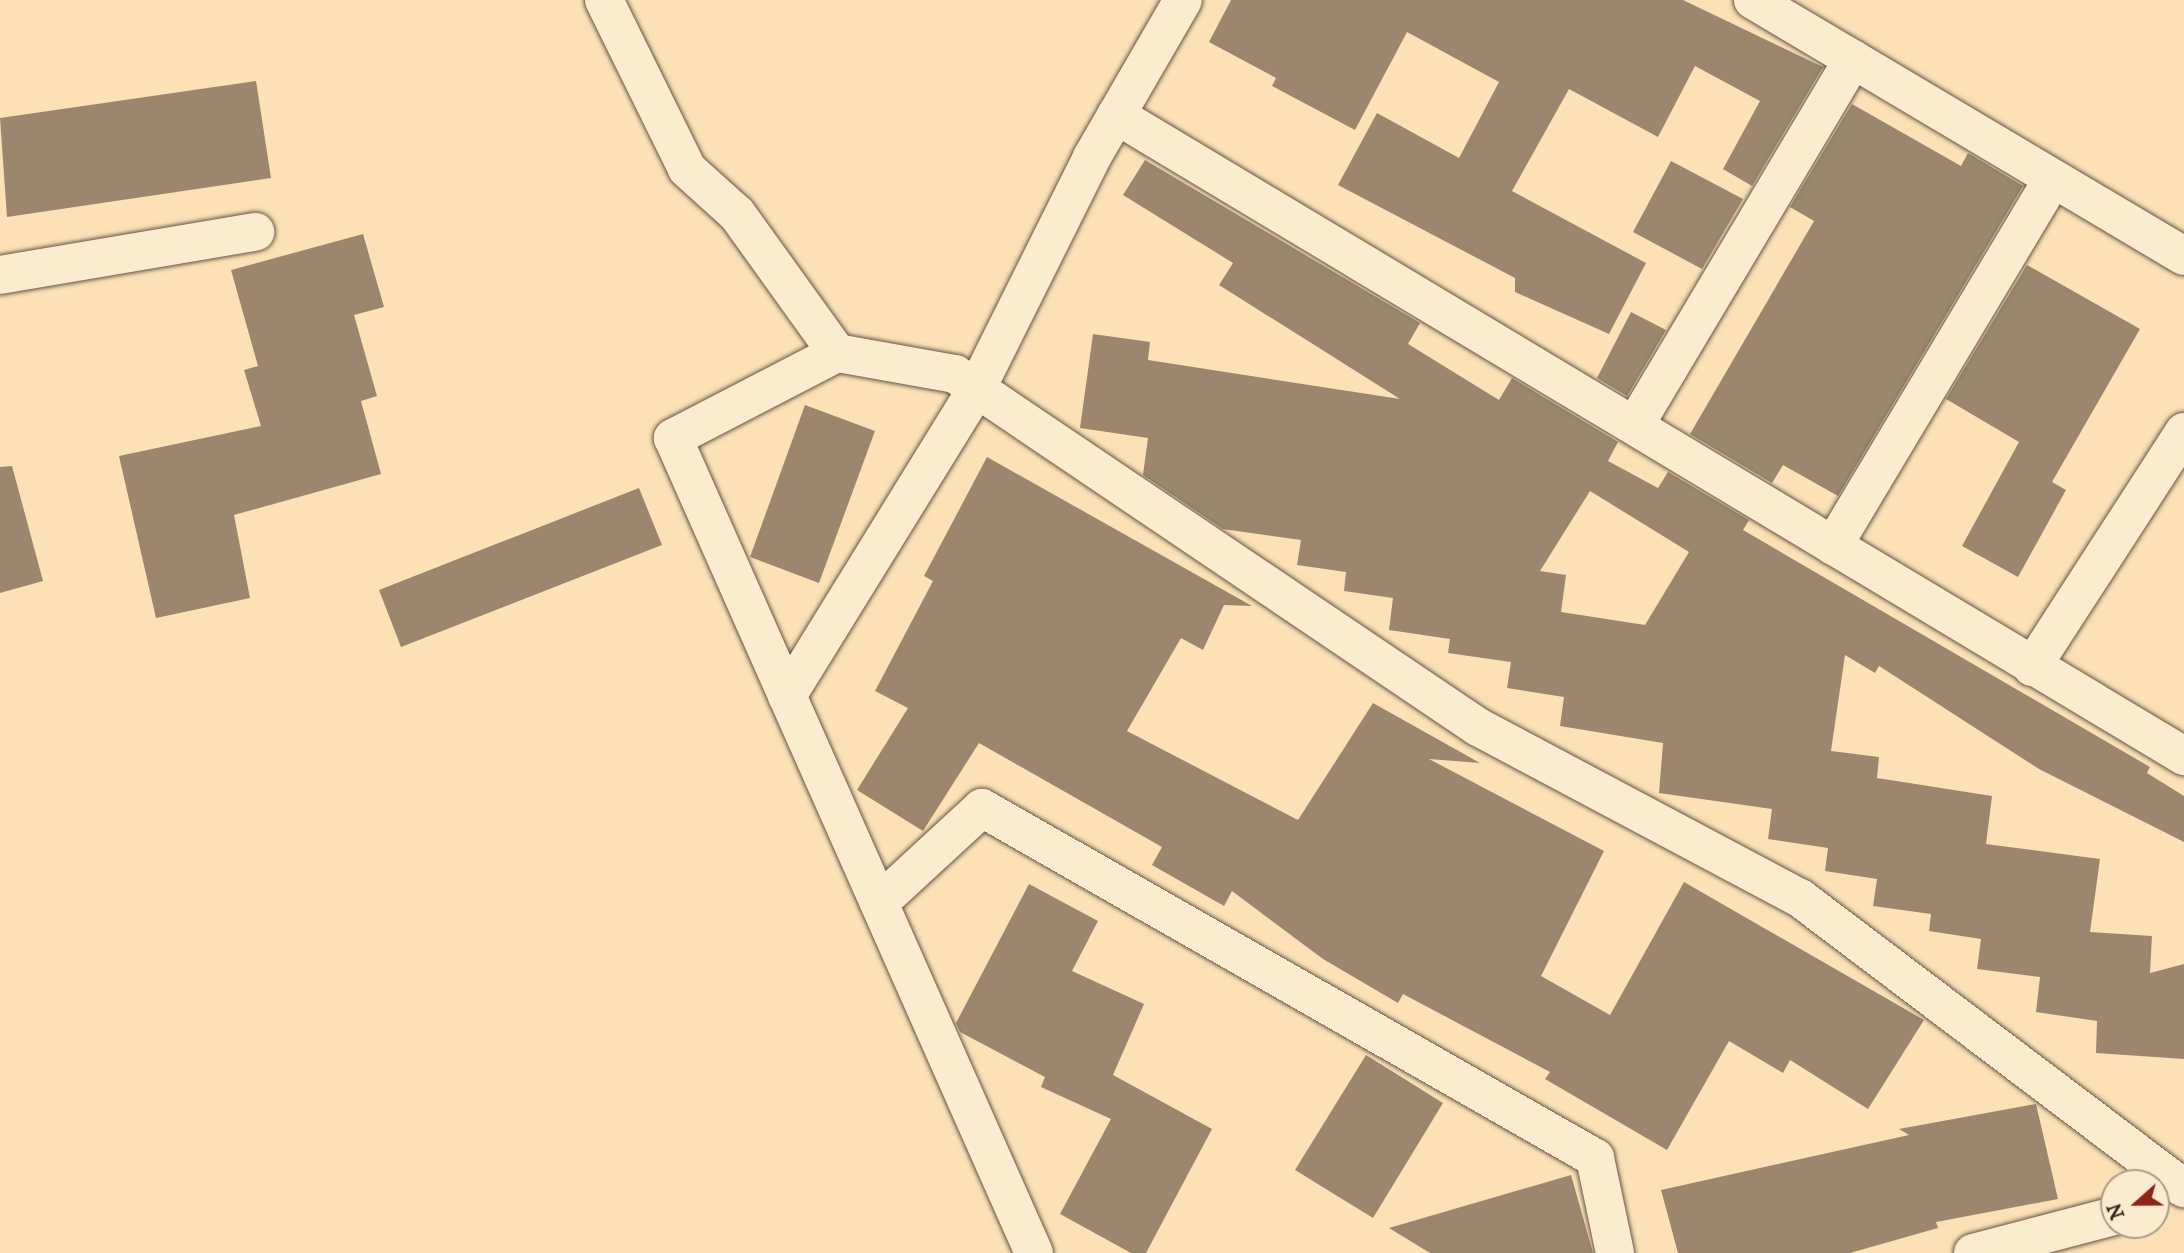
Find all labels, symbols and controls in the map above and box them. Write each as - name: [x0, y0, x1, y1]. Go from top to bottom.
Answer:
- north arrow: [2100, 1169, 2170, 1239]
- text: N: [2103, 1200, 2130, 1222]

